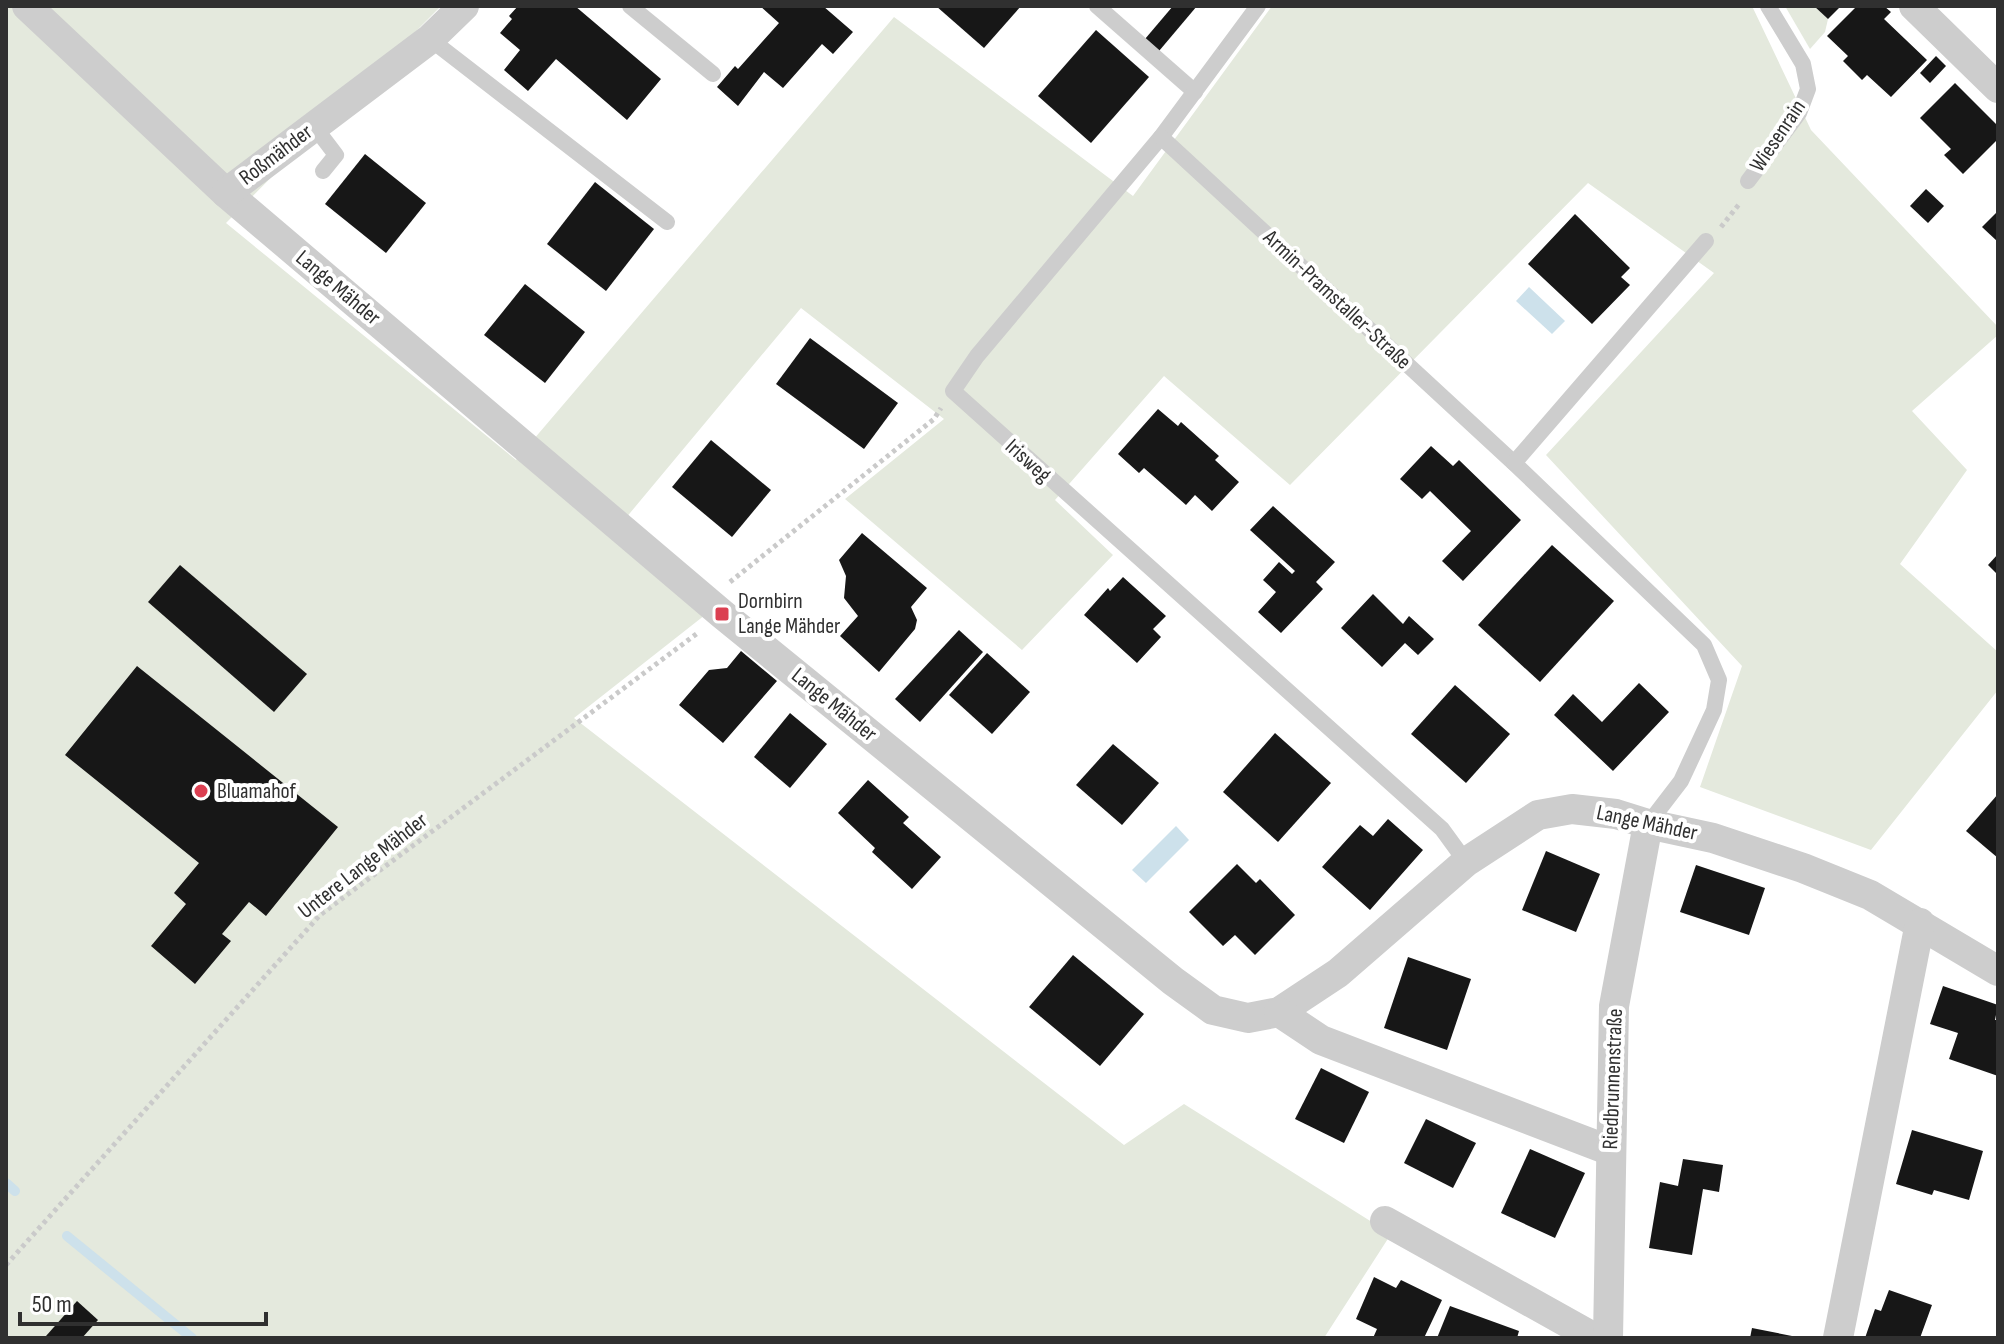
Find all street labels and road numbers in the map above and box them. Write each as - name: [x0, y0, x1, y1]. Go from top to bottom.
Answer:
- street label: Wiesenrain: [1744, 95, 1812, 177]
- street label: Roßmähder: [234, 119, 318, 191]
- street label: Armin-Pramstaller-Straße: [1257, 224, 1417, 376]
- street label: Lange Mähder: [290, 245, 386, 331]
- street label: Irisweg: [999, 433, 1057, 489]
- street label: Lange Mähder: [786, 662, 882, 748]
- street label: Lange Mähder: [1594, 799, 1700, 847]
- street label: Untere Lange Mähder: [293, 807, 433, 925]
- street label: Riedbrunnenstraße: [1597, 1008, 1629, 1150]

